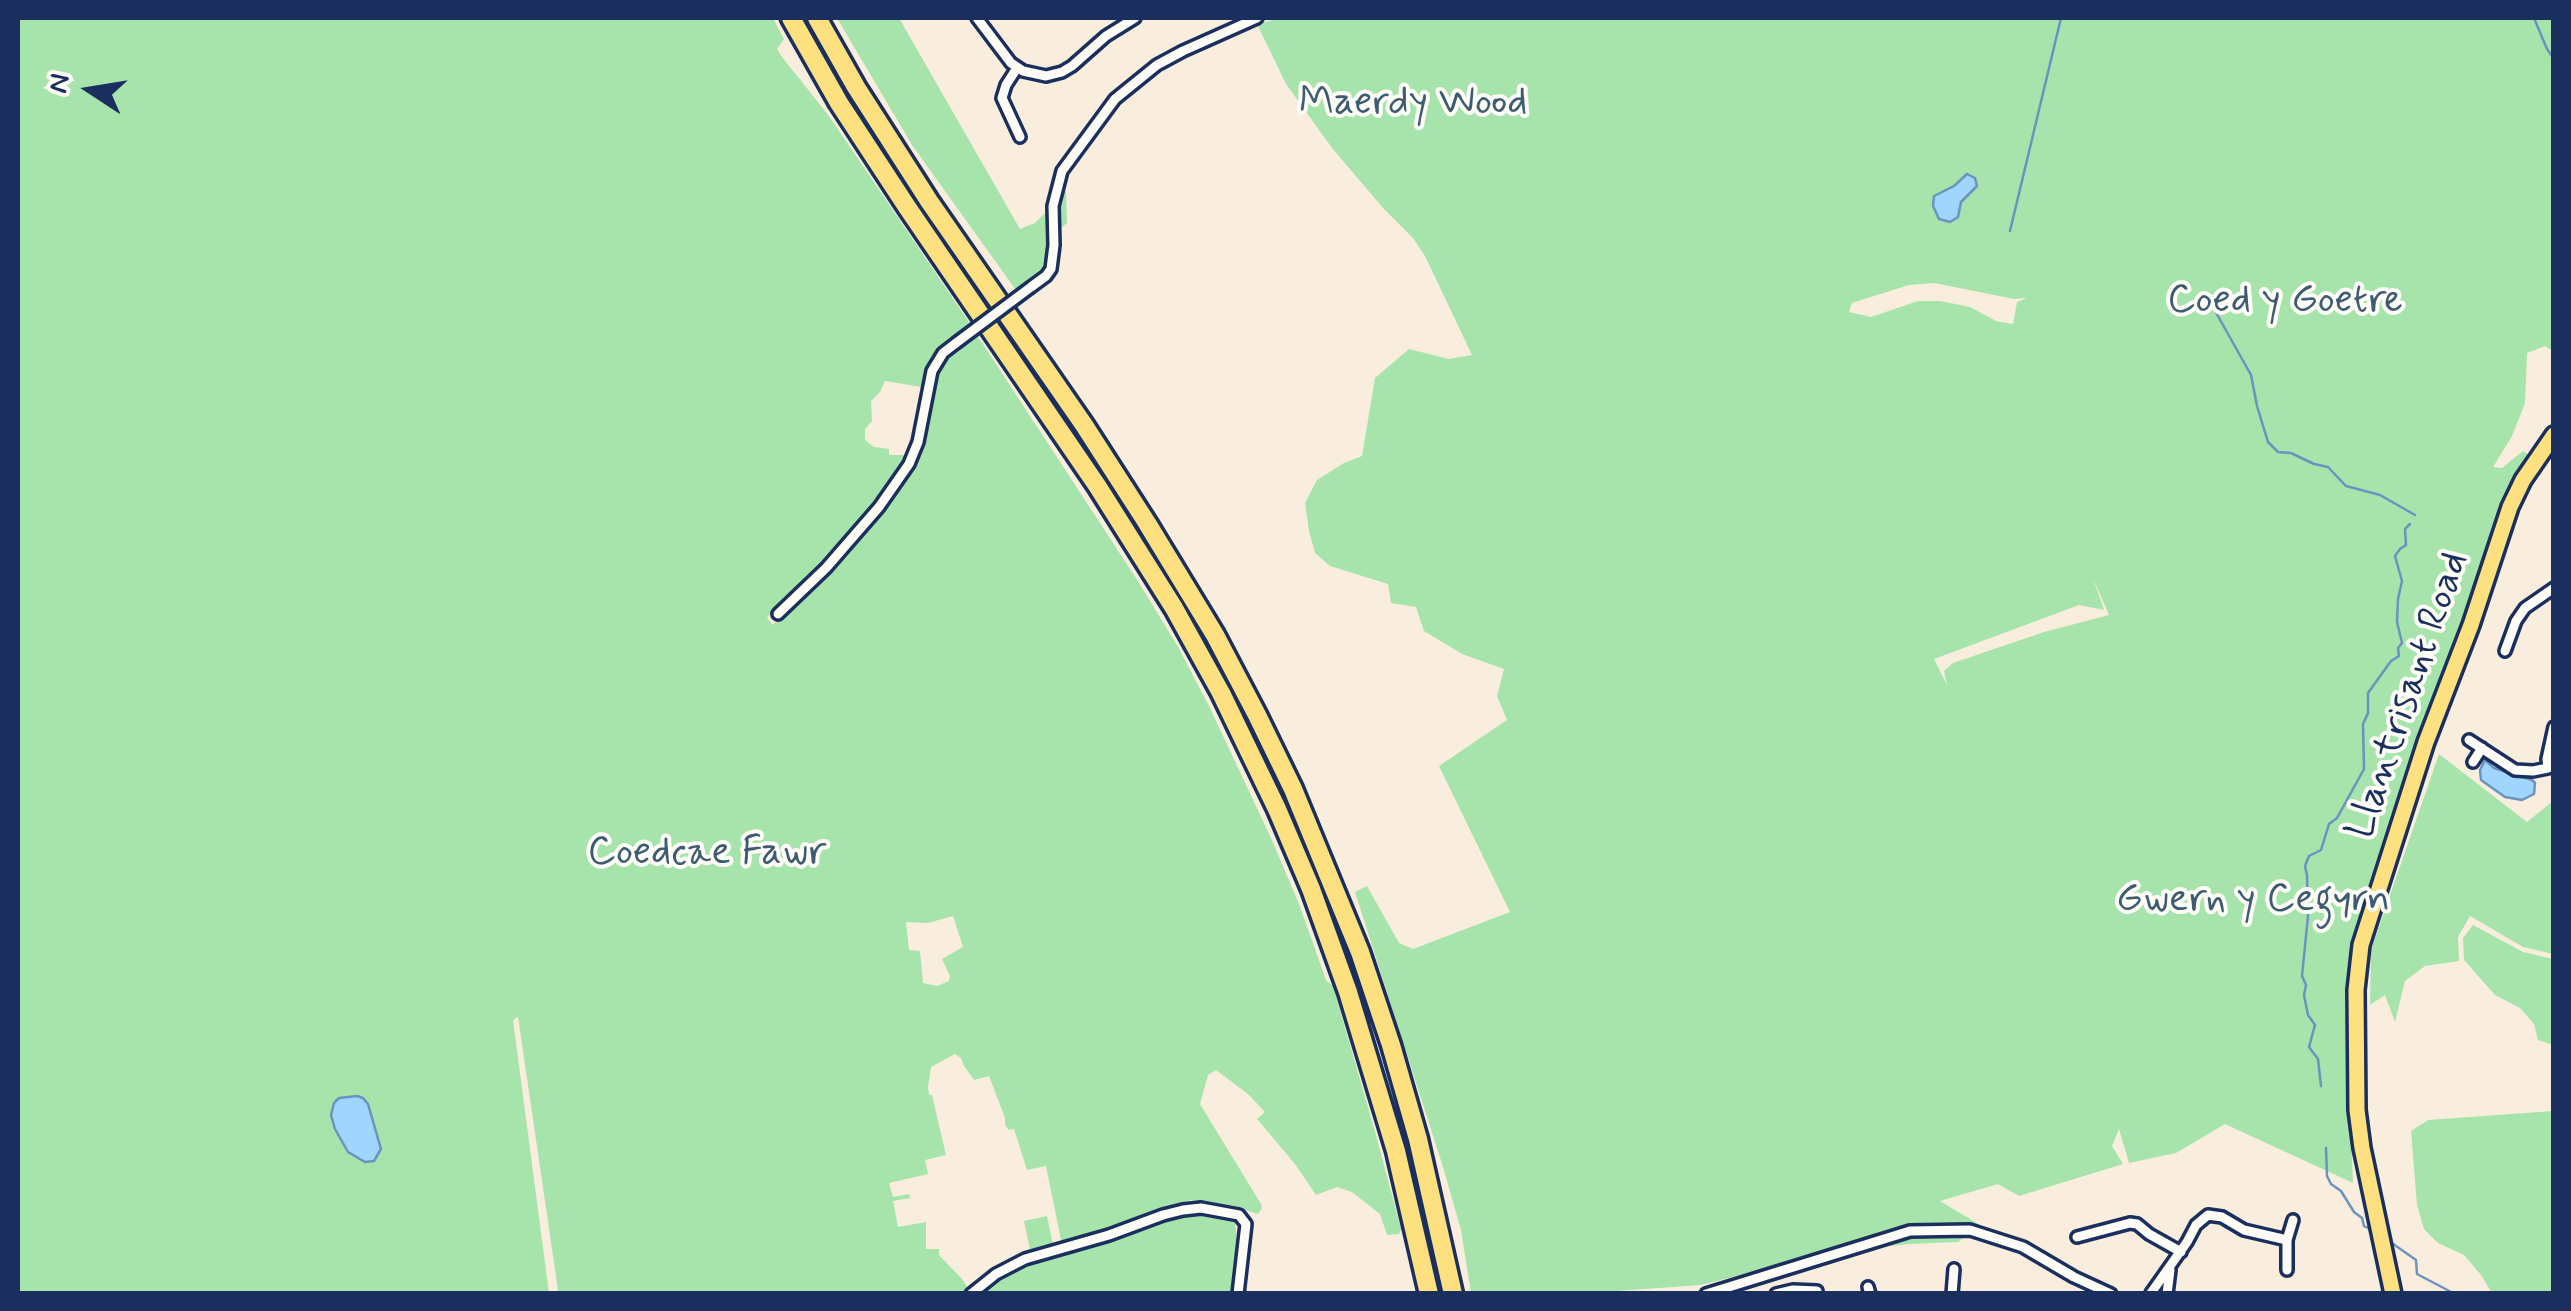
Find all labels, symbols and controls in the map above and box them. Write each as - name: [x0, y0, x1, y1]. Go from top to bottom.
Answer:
- north arrow: [40, 40, 140, 140]
- text: N: [40, 71, 80, 97]
- park label: Maerdy Wood: [1299, 81, 1527, 129]
- park label: Coed y Goetre: [2167, 279, 2403, 327]
- street label: Llantrisant Road: [2338, 546, 2482, 846]
- park label: Coedcae Fawr: [588, 831, 826, 879]
- park label: Gwern y Cegyrn: [2116, 878, 2390, 926]

